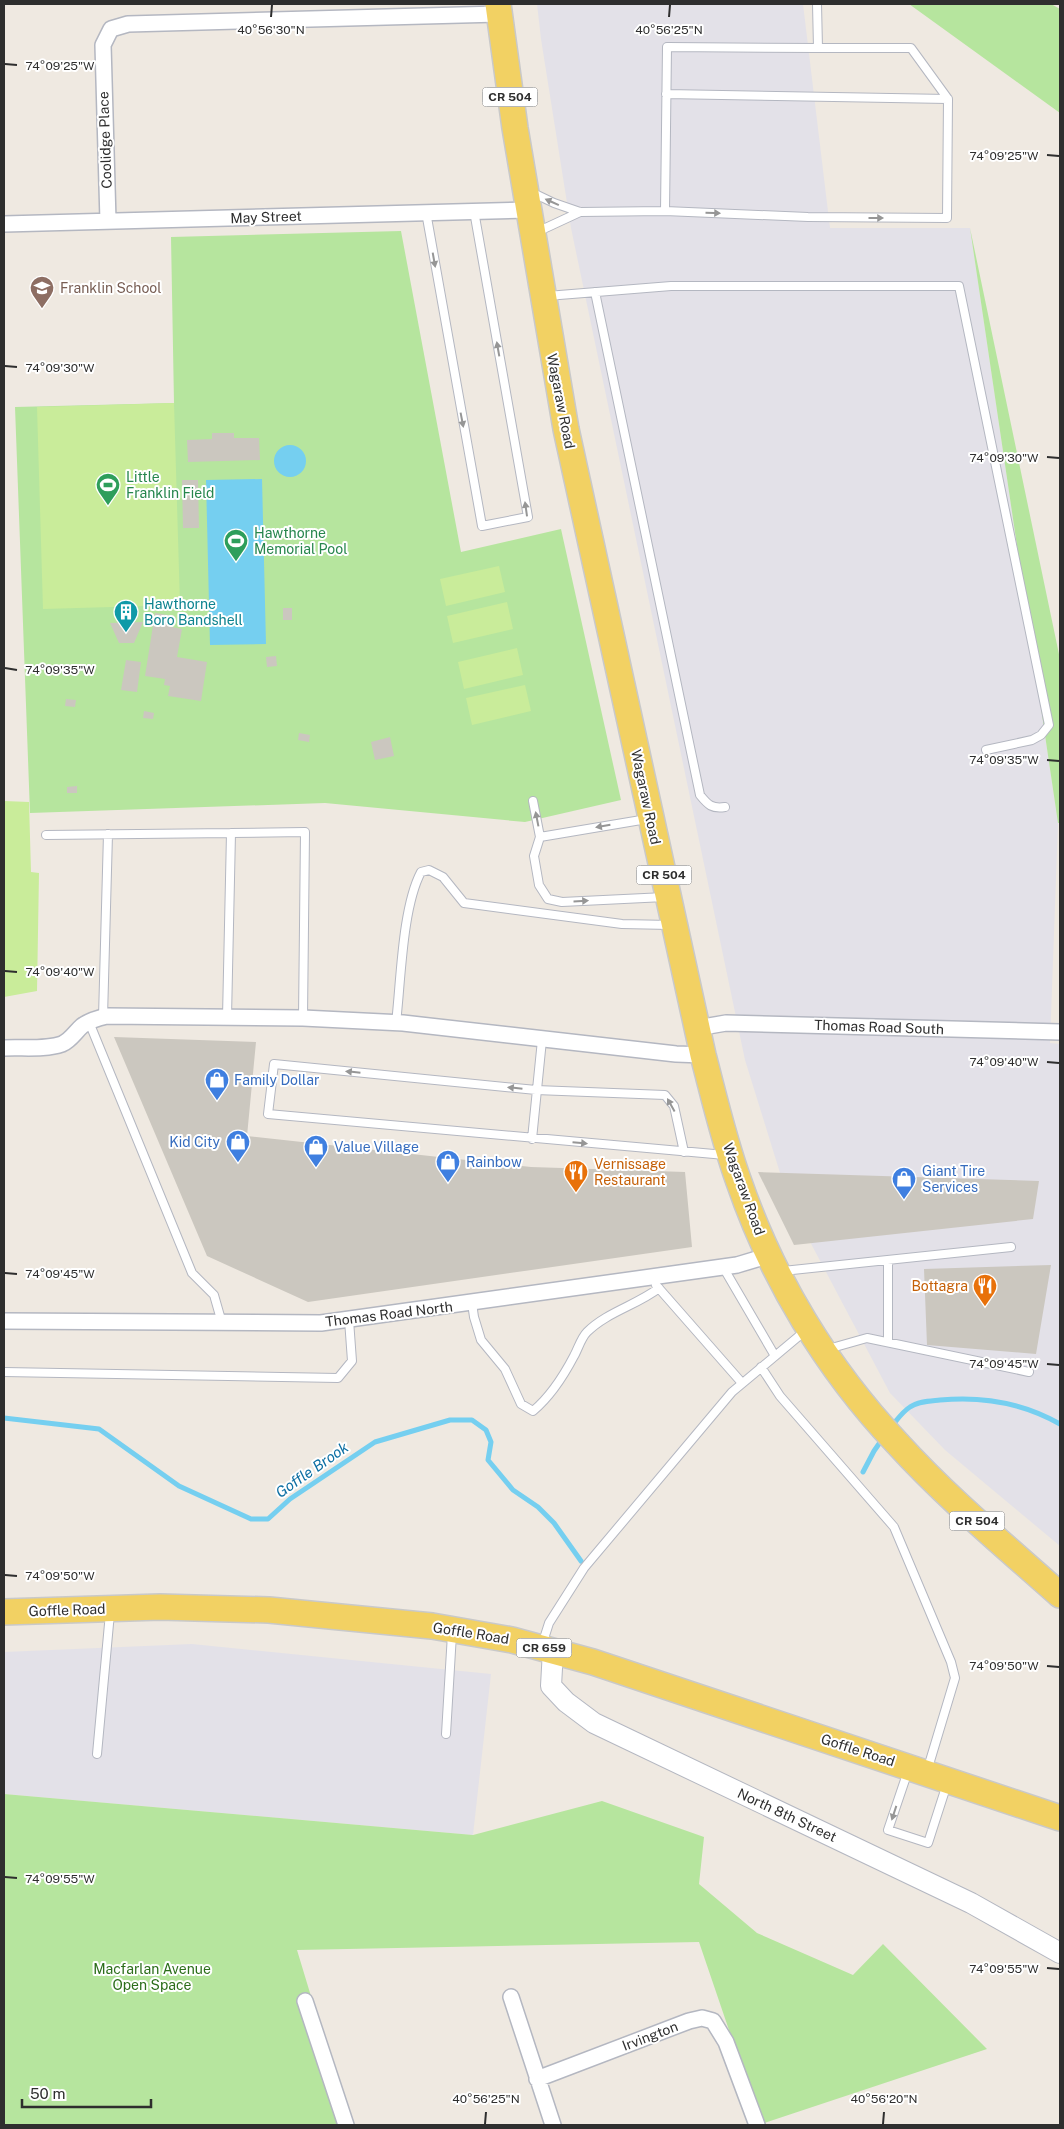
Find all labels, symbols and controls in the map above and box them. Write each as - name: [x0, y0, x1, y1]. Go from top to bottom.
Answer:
- text: 40°56'30"N: [237, 23, 305, 37]
- text: 40°56'25"N: [635, 23, 703, 37]
- text: 74°09'25"W: [25, 59, 95, 73]
- road number: CR 504: [482, 88, 538, 106]
- street label: Coolidge Place: [95, 91, 115, 189]
- text: 74°09'25"W: [969, 149, 1039, 163]
- one-way arrow: [545, 197, 559, 205]
- street label: May Street: [230, 208, 302, 226]
- one-way arrow: [706, 209, 722, 217]
- one-way arrow: [868, 214, 884, 222]
- one-way arrow: [430, 253, 438, 269]
- school or university icon: Franklin School: [29, 275, 55, 309]
- place label: Franklin School: [60, 280, 161, 296]
- one-way arrow: [494, 340, 502, 356]
- street label: Wagaraw Road: [544, 352, 578, 450]
- text: 74°09'30"W: [25, 361, 95, 375]
- one-way arrow: [459, 413, 467, 429]
- text: 74°09'30"W: [969, 451, 1039, 465]
- place label: Little Franklin Field: [126, 469, 214, 501]
- sports icon: Little Franklin Field: [95, 472, 121, 506]
- one-way arrow: [522, 500, 530, 516]
- place label: Hawthorne Memorial Pool: [254, 525, 347, 557]
- sports icon: Hawthorne Memorial Pool: [223, 528, 249, 562]
- place label: Hawthorne Boro Bandshell: [144, 596, 243, 628]
- building icon: Hawthorne Boro Bandshell: [113, 599, 139, 633]
- text: 74°09'35"W: [25, 663, 95, 677]
- street label: Wagaraw Road: [628, 748, 664, 846]
- text: 74°09'35"W: [969, 753, 1039, 767]
- one-way arrow: [532, 810, 540, 826]
- one-way arrow: [595, 823, 611, 831]
- road number: CR 504: [636, 866, 692, 884]
- one-way arrow: [573, 897, 589, 905]
- text: 74°09'40"W: [25, 965, 95, 979]
- street label: Thomas Road South: [814, 1017, 944, 1037]
- text: 74°09'40"W: [969, 1055, 1039, 1069]
- shop icon: Family Dollar: [204, 1067, 230, 1101]
- one-way arrow: [345, 1068, 361, 1076]
- place label: Family Dollar: [234, 1072, 319, 1088]
- one-way arrow: [506, 1084, 522, 1092]
- one-way arrow: [667, 1098, 675, 1113]
- shop icon: Kid City: [225, 1129, 251, 1163]
- place label: Kid City: [169, 1134, 221, 1150]
- shop icon: Value Village: [303, 1134, 329, 1168]
- place label: Value Village: [334, 1139, 419, 1155]
- one-way arrow: [572, 1139, 588, 1147]
- street label: Wagaraw Road: [720, 1141, 768, 1237]
- shop icon: Rainbow: [435, 1149, 461, 1183]
- place label: Rainbow: [466, 1154, 522, 1170]
- place label: Vernissage Restaurant: [594, 1156, 666, 1188]
- restaurant icon: Vernissage Restaurant: [563, 1159, 589, 1193]
- place label: Giant Tire Services: [922, 1163, 985, 1195]
- shop icon: Giant Tire Services: [891, 1166, 917, 1200]
- text: 74°09'45"W: [25, 1267, 95, 1281]
- restaurant icon: Bottagra: [972, 1273, 998, 1307]
- place label: Bottagra: [911, 1278, 968, 1294]
- street label: Thomas Road North: [324, 1298, 454, 1330]
- text: 74°09'45"W: [969, 1357, 1039, 1371]
- water label: Goffle Brook: [272, 1438, 352, 1501]
- road number: CR 504: [950, 1512, 1004, 1530]
- text: 74°09'50"W: [25, 1569, 95, 1583]
- street label: Goffle Road: [28, 1601, 106, 1619]
- street label: Goffle Road: [432, 1619, 510, 1647]
- road number: CR 659: [516, 1639, 572, 1658]
- text: 74°09'50"W: [969, 1659, 1039, 1673]
- street label: Goffle Road: [819, 1731, 897, 1769]
- street label: North 8th Street: [735, 1785, 839, 1845]
- one-way arrow: [890, 1806, 898, 1821]
- text: 74°09'55"W: [25, 1872, 95, 1886]
- park label: Macfarlan Avenue Open Space: [93, 1961, 211, 1993]
- text: 74°09'55"W: [969, 1962, 1039, 1976]
- street label: Irvington: [620, 2018, 680, 2054]
- scale bar: [22, 2076, 151, 2108]
- text: 50 m: [30, 2085, 65, 2102]
- text: 40°56'25"N: [452, 2092, 520, 2106]
- text: 40°56'20"N: [850, 2092, 918, 2106]

